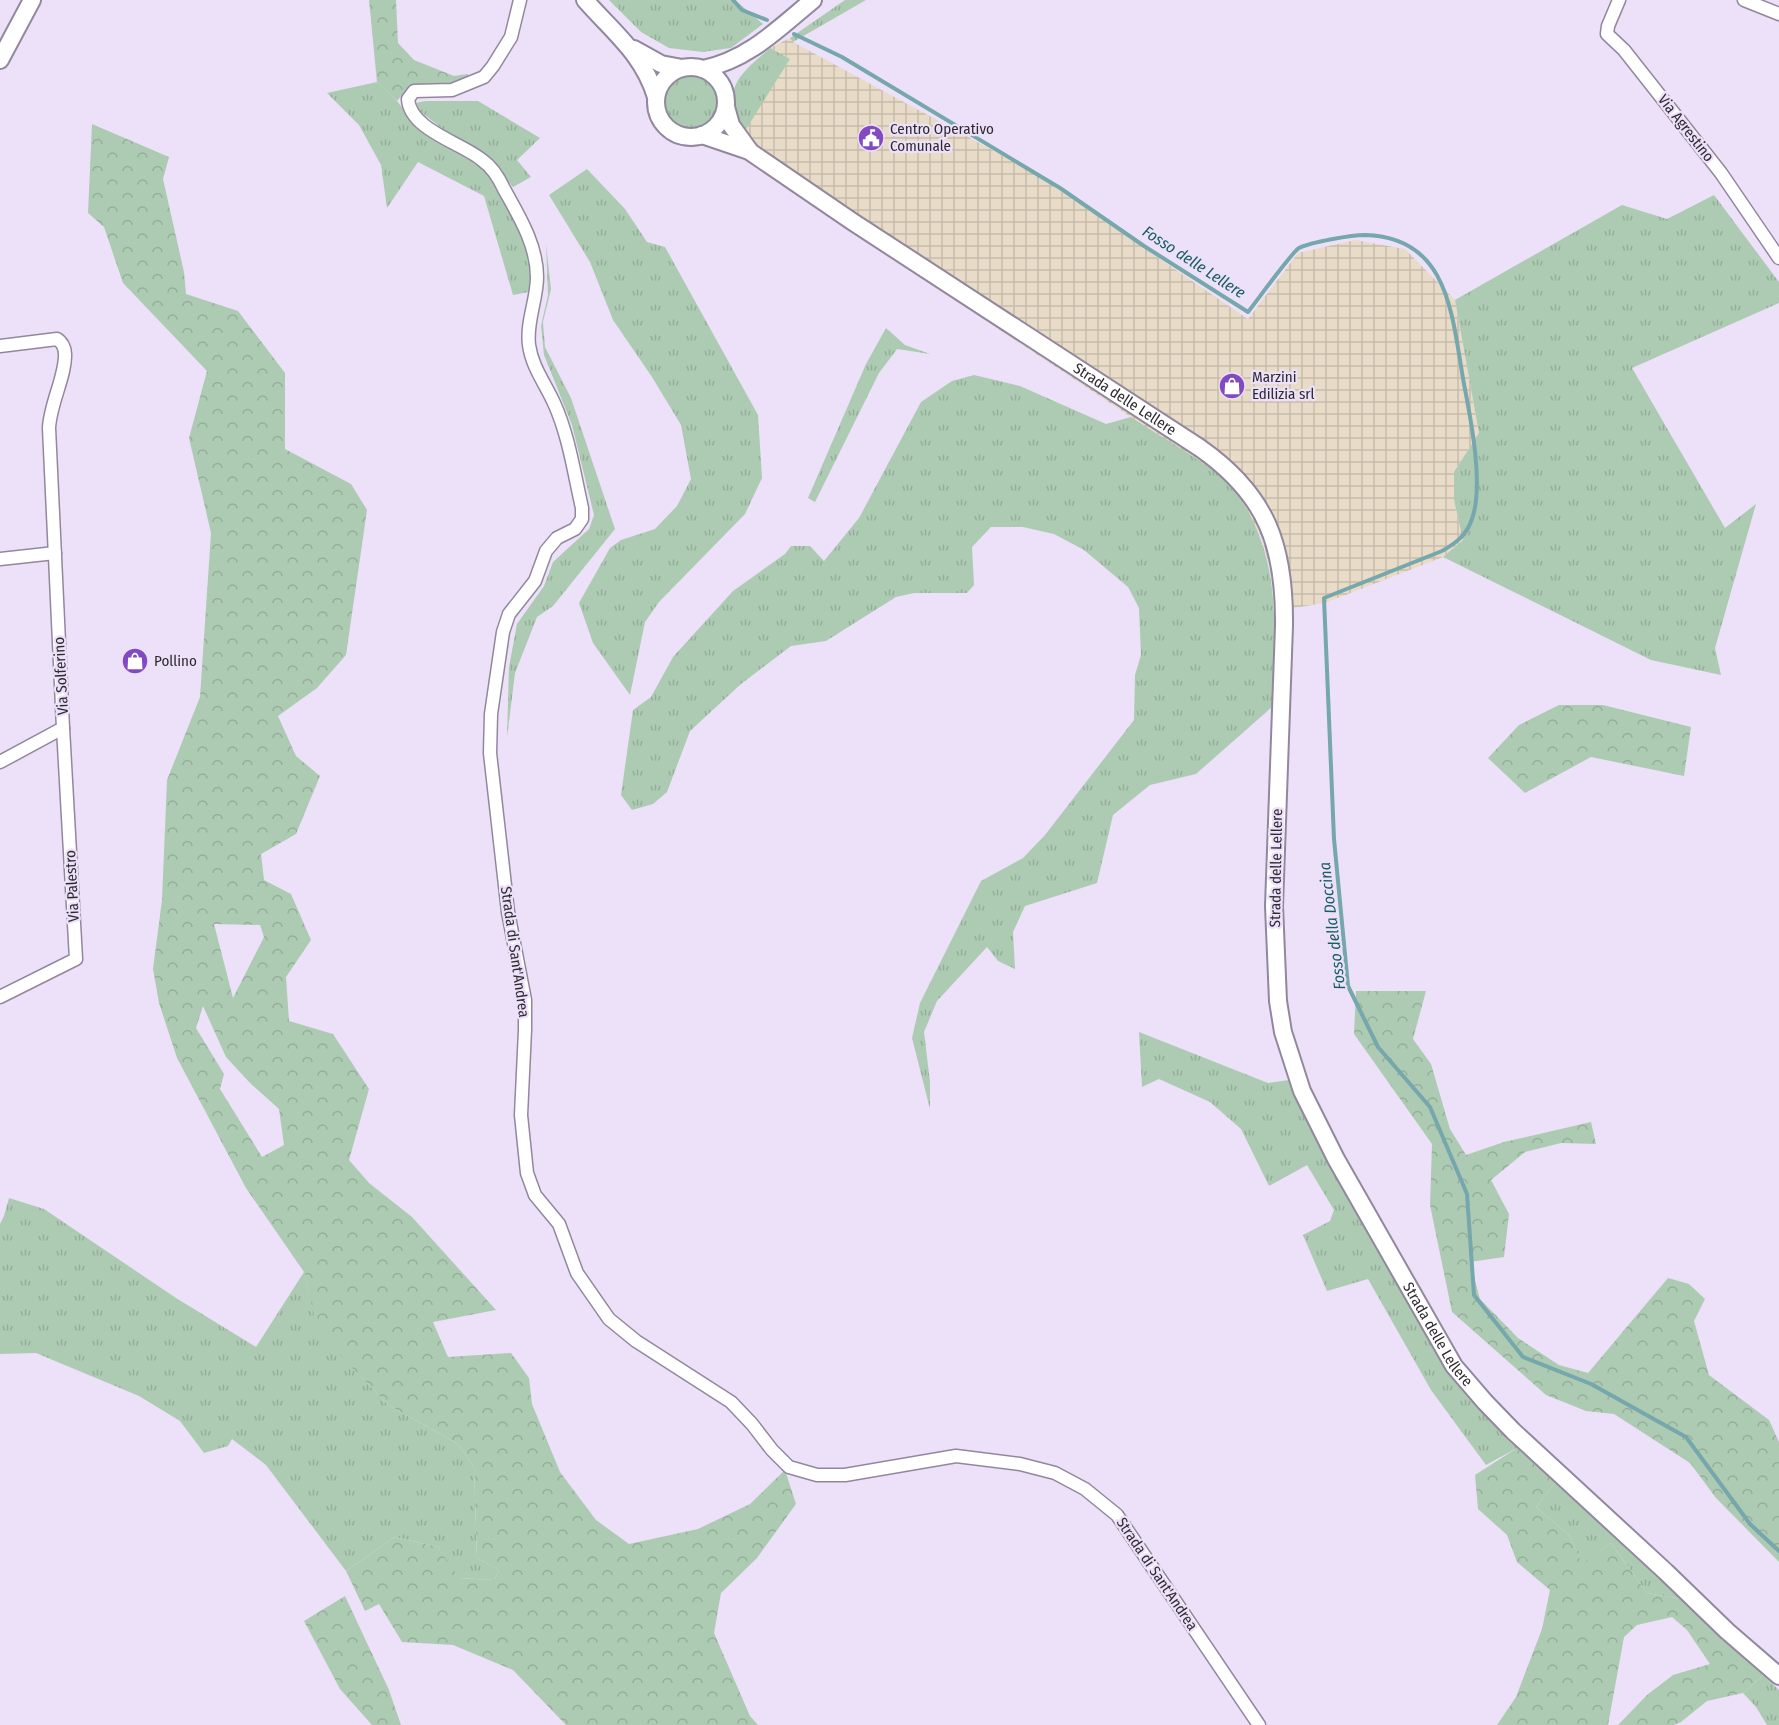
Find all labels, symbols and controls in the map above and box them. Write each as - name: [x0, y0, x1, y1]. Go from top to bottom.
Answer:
- street label: Via Agrestino: [1654, 91, 1718, 165]
- place label: Centro Operativo Comunale: [890, 120, 994, 155]
- public building icon: Centro Operativo Comunale: [856, 123, 886, 153]
- water label: Fosso delle Lellere: [1139, 222, 1249, 303]
- street label: Strada delle Lellere: [1070, 359, 1180, 439]
- place label: Marzini Edilizia srl: [1252, 368, 1315, 403]
- shop icon: Marzini Edilizia srl: [1217, 371, 1247, 401]
- street label: Via Solferino: [50, 636, 72, 716]
- shop icon: Pollino: [120, 646, 150, 676]
- place label: Pollino: [154, 652, 197, 670]
- street label: Strada delle Lellere: [1266, 808, 1286, 928]
- street label: Via Palestro: [61, 850, 83, 922]
- water label: Fosso della Doccina: [1315, 861, 1349, 991]
- street label: Strada di Sant'Andrea: [497, 885, 533, 1019]
- street label: Strada delle Lellere: [1399, 1279, 1476, 1390]
- street label: Strada di Sant'Andrea: [1113, 1514, 1201, 1634]

